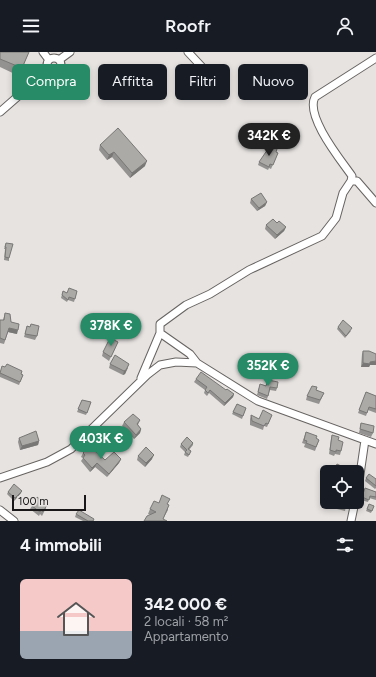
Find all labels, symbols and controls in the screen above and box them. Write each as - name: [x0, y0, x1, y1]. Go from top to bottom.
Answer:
- icon: menu: [20, 15, 42, 37]
- text: Roofr: [165, 15, 211, 37]
- icon: person: [334, 15, 356, 37]
- chip: Compra: [12, 64, 90, 100]
- chip: Affitta: [98, 64, 167, 100]
- chip: Filtri: [175, 64, 230, 100]
- chip: Nuovo: [238, 64, 308, 100]
- pin: 342K €: [236, 123, 302, 157]
- text: 342K €: [247, 128, 291, 143]
- pin: 378K €: [78, 313, 144, 347]
- text: 378K €: [89, 318, 133, 333]
- pin: 352K €: [235, 353, 301, 387]
- text: 352K €: [246, 358, 290, 373]
- pin: 403K €: [68, 426, 134, 460]
- text: 403K €: [79, 431, 123, 446]
- map controls: [320, 465, 364, 509]
- button: locate: [320, 465, 364, 509]
- scale bar: [12, 493, 86, 512]
- text: 100 m: [18, 495, 49, 508]
- icon: filters: [334, 534, 356, 556]
- text: 4 immobili: [20, 535, 102, 555]
- text: 342 000 €: [144, 594, 227, 614]
- icon: home: [52, 595, 100, 643]
- text: 2 locali · 58 m²: [144, 614, 229, 629]
- text: Appartamento: [144, 629, 229, 644]

